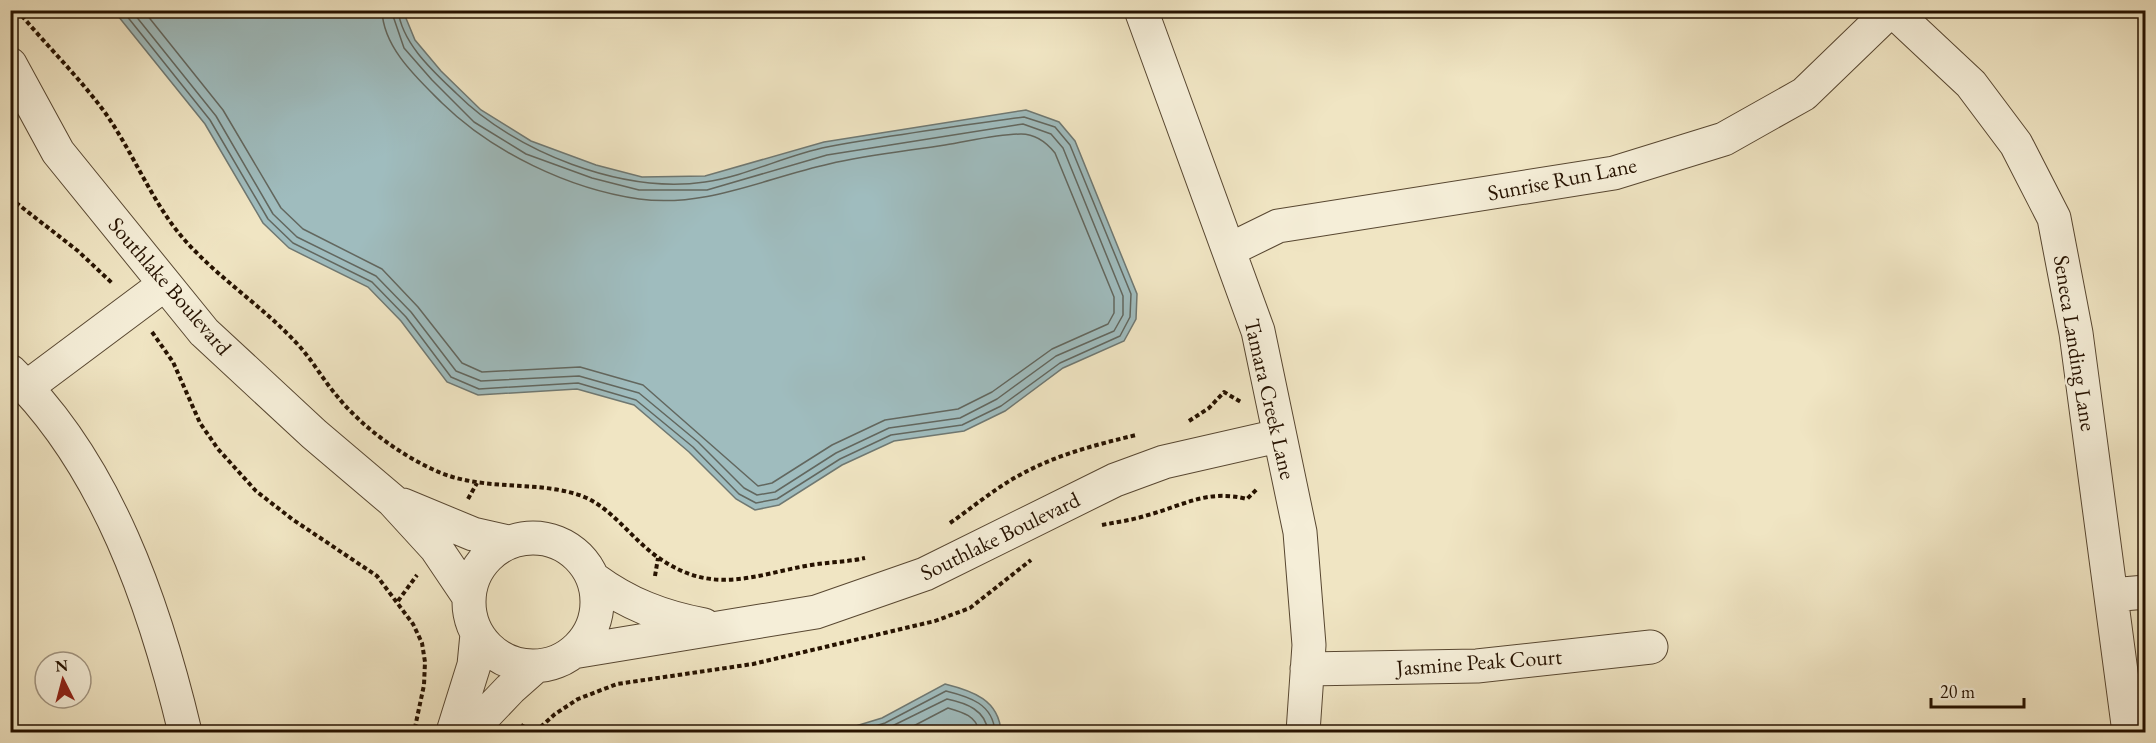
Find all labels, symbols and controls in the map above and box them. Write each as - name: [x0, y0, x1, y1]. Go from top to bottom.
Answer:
- street label: Sunrise Run Lane: [1485, 150, 1639, 208]
- street label: Southlake Boulevard: [102, 211, 239, 362]
- street label: Seneca Landing Lane: [2047, 253, 2103, 433]
- street label: Tamara Creek Lane: [1237, 316, 1303, 483]
- street label: Southlake Boulevard: [915, 484, 1085, 587]
- street label: Jasmine Peak Court: [1393, 642, 1563, 682]
- north arrow: [33, 650, 93, 710]
- text: N: [54, 654, 69, 677]
- scale bar: [1931, 671, 2024, 709]
- text: 20 m: [1940, 680, 1975, 703]

